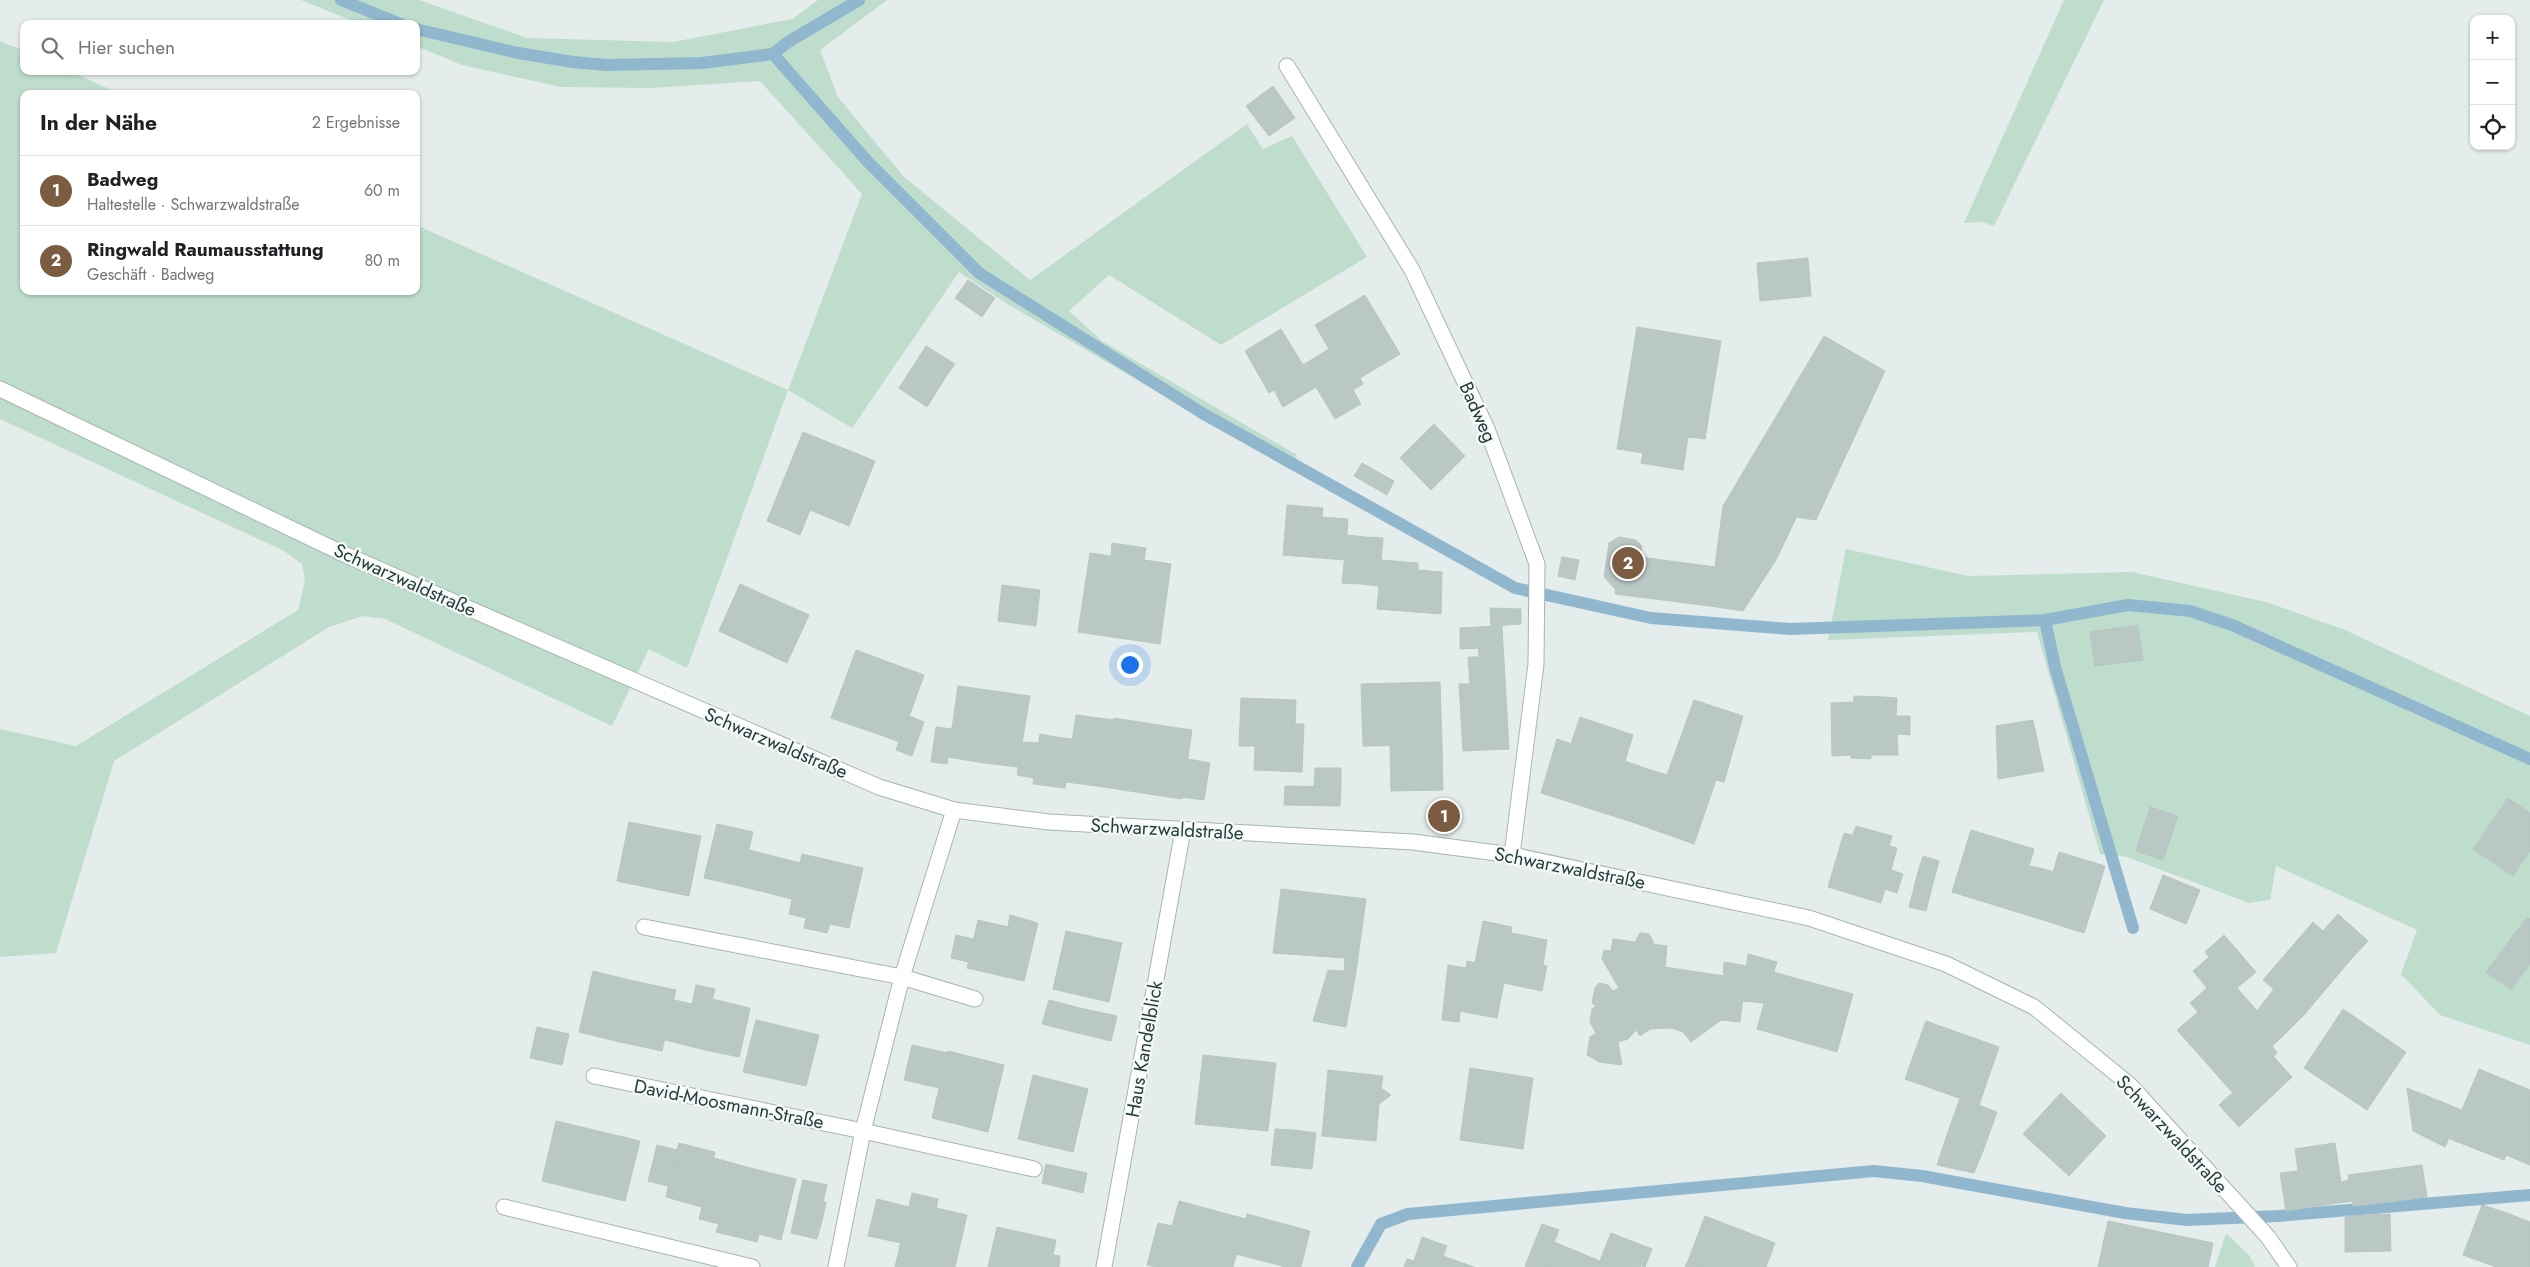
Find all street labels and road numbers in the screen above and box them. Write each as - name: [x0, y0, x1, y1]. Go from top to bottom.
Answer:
- street label: Badweg: [1453, 377, 1503, 447]
- street label: Schwarzwaldstraße: [330, 537, 481, 624]
- street label: Schwarzwaldstraße: [700, 701, 852, 785]
- street label: Schwarzwaldstraße: [1090, 812, 1244, 847]
- street label: Schwarzwaldstraße: [1492, 840, 1648, 896]
- street label: Haus Kandelblick: [1119, 978, 1169, 1120]
- street label: Schwarzwaldstraße: [2110, 1069, 2234, 1199]
- street label: David-Moosmann-Straße: [632, 1072, 826, 1136]

